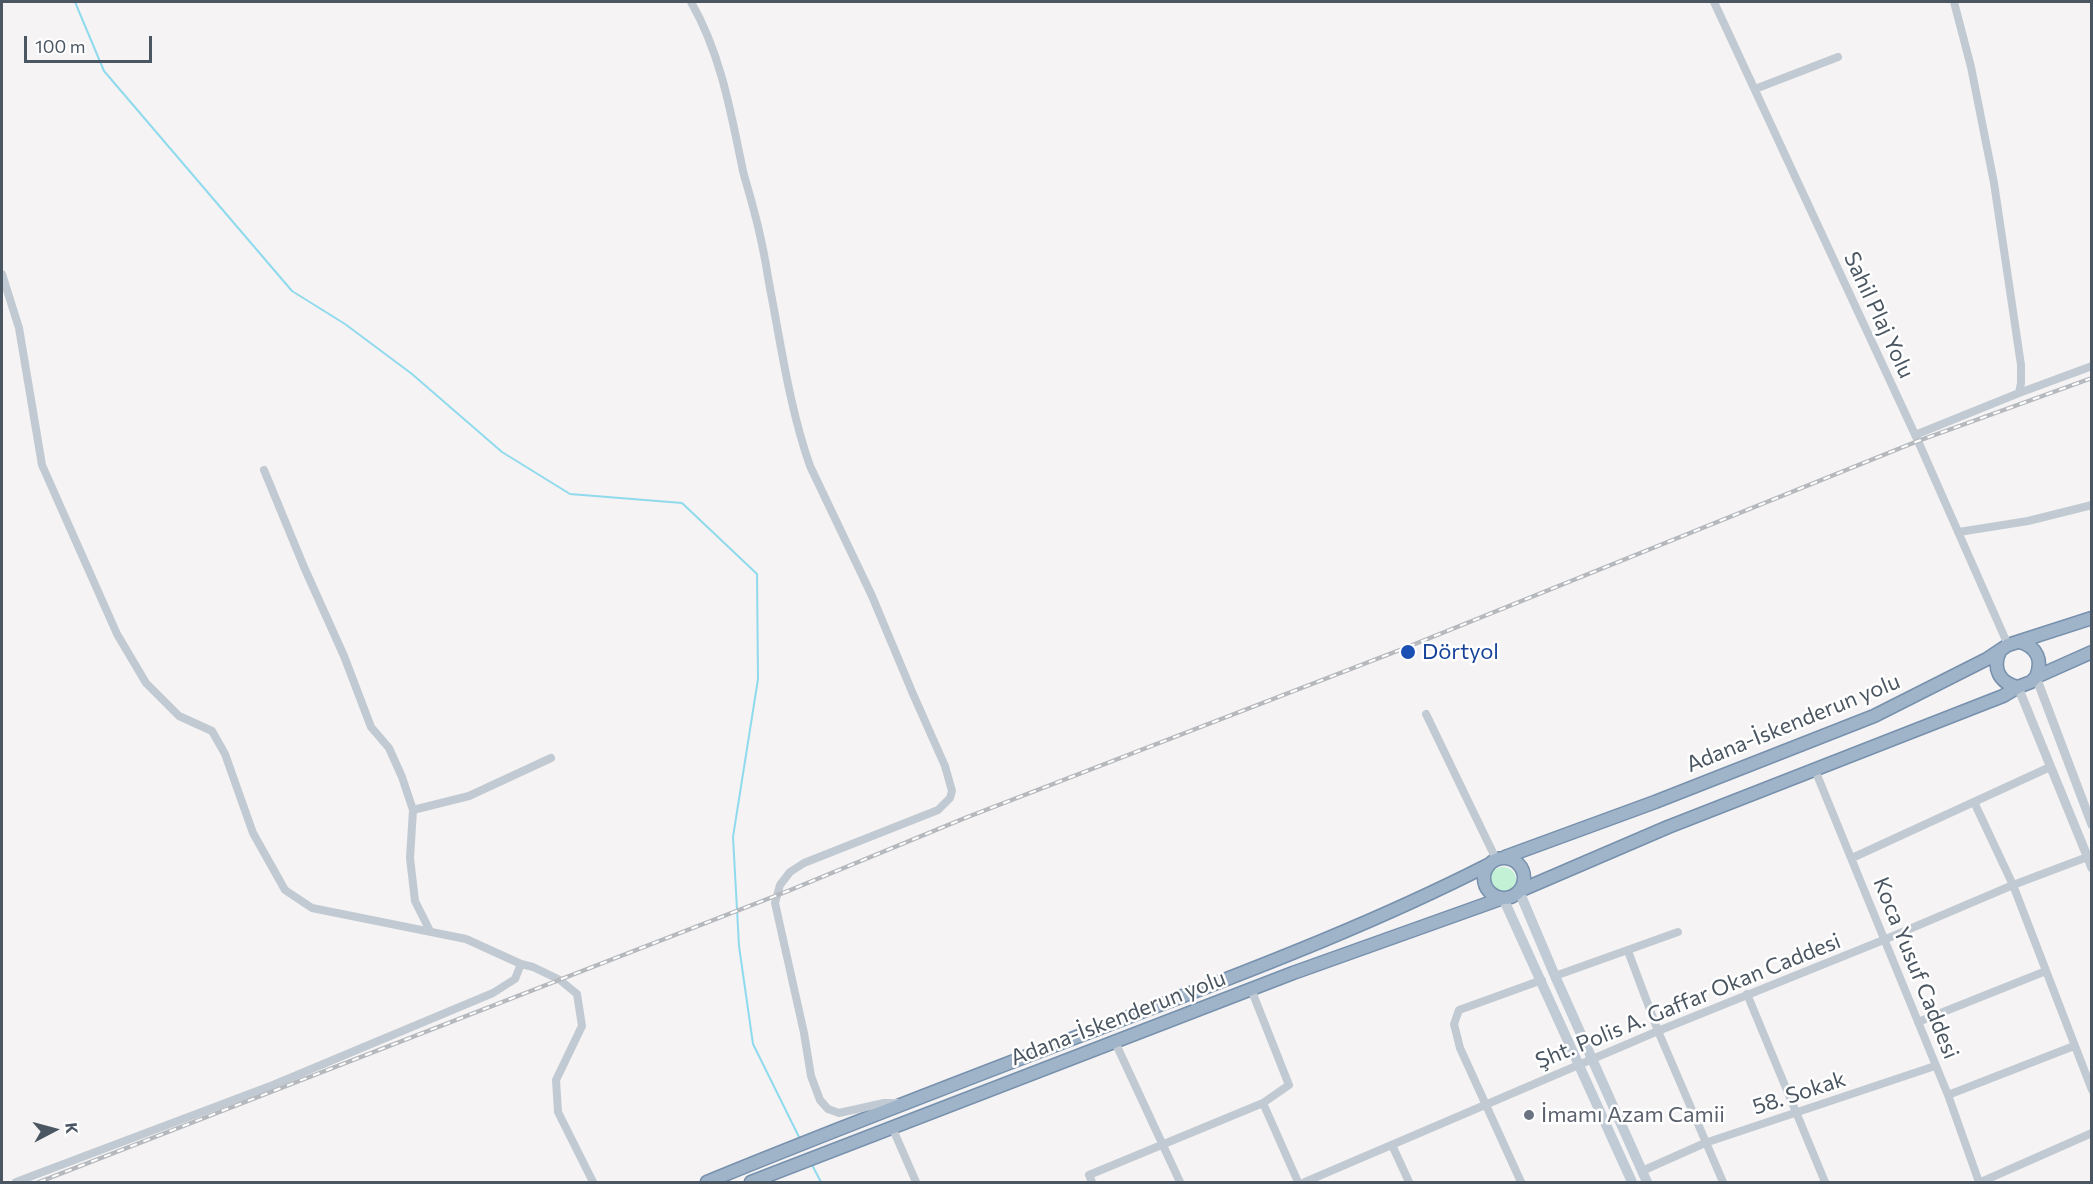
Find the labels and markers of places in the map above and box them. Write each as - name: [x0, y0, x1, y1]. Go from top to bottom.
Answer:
- place label: Dörtyol: [1422, 639, 1499, 665]
- marker: Dörtyol: [1399, 643, 1417, 661]
- place label: İmamı Azam Camii: [1541, 1102, 1725, 1128]
- marker: İmamı Azam Camii: [1522, 1108, 1536, 1122]

